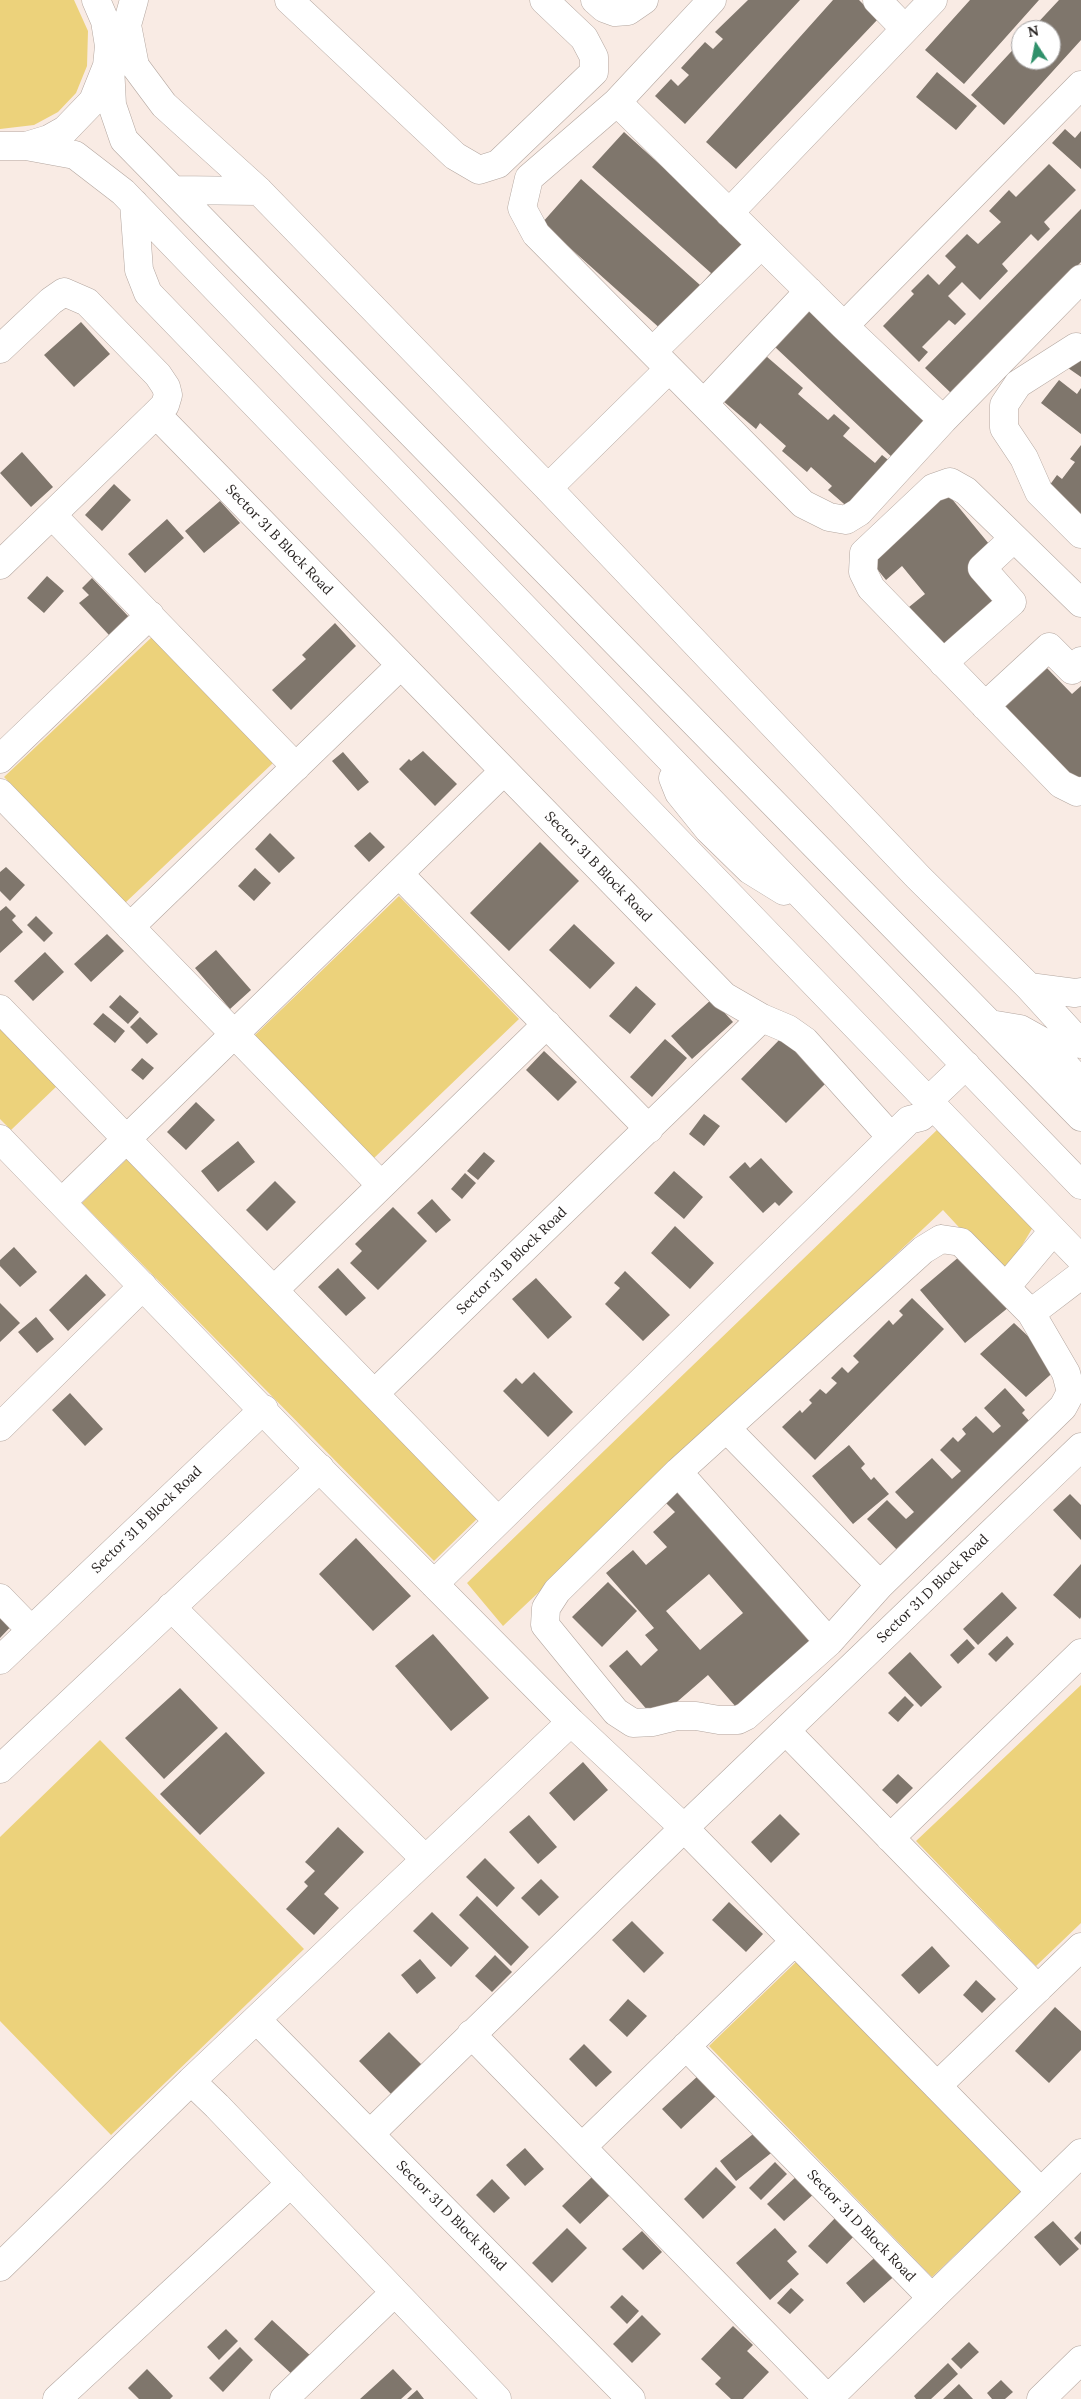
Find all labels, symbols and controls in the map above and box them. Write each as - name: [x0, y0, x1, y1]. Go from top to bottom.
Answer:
- north arrow: [1011, 20, 1061, 70]
- text: N: [1026, 21, 1040, 41]
- street label: Sector 31 B Block Road: [222, 481, 336, 599]
- street label: Sector 31 B Block Road: [541, 808, 655, 926]
- street label: Sector 31 B Block Road: [453, 1204, 571, 1318]
- street label: Sector 31 B Block Road: [88, 1463, 206, 1577]
- street label: Sector 31 D Block Road: [874, 1531, 992, 1647]
- street label: Sector 31 D Block Road: [393, 2158, 509, 2274]
- street label: Sector 31 D Block Road: [803, 2167, 919, 2285]

